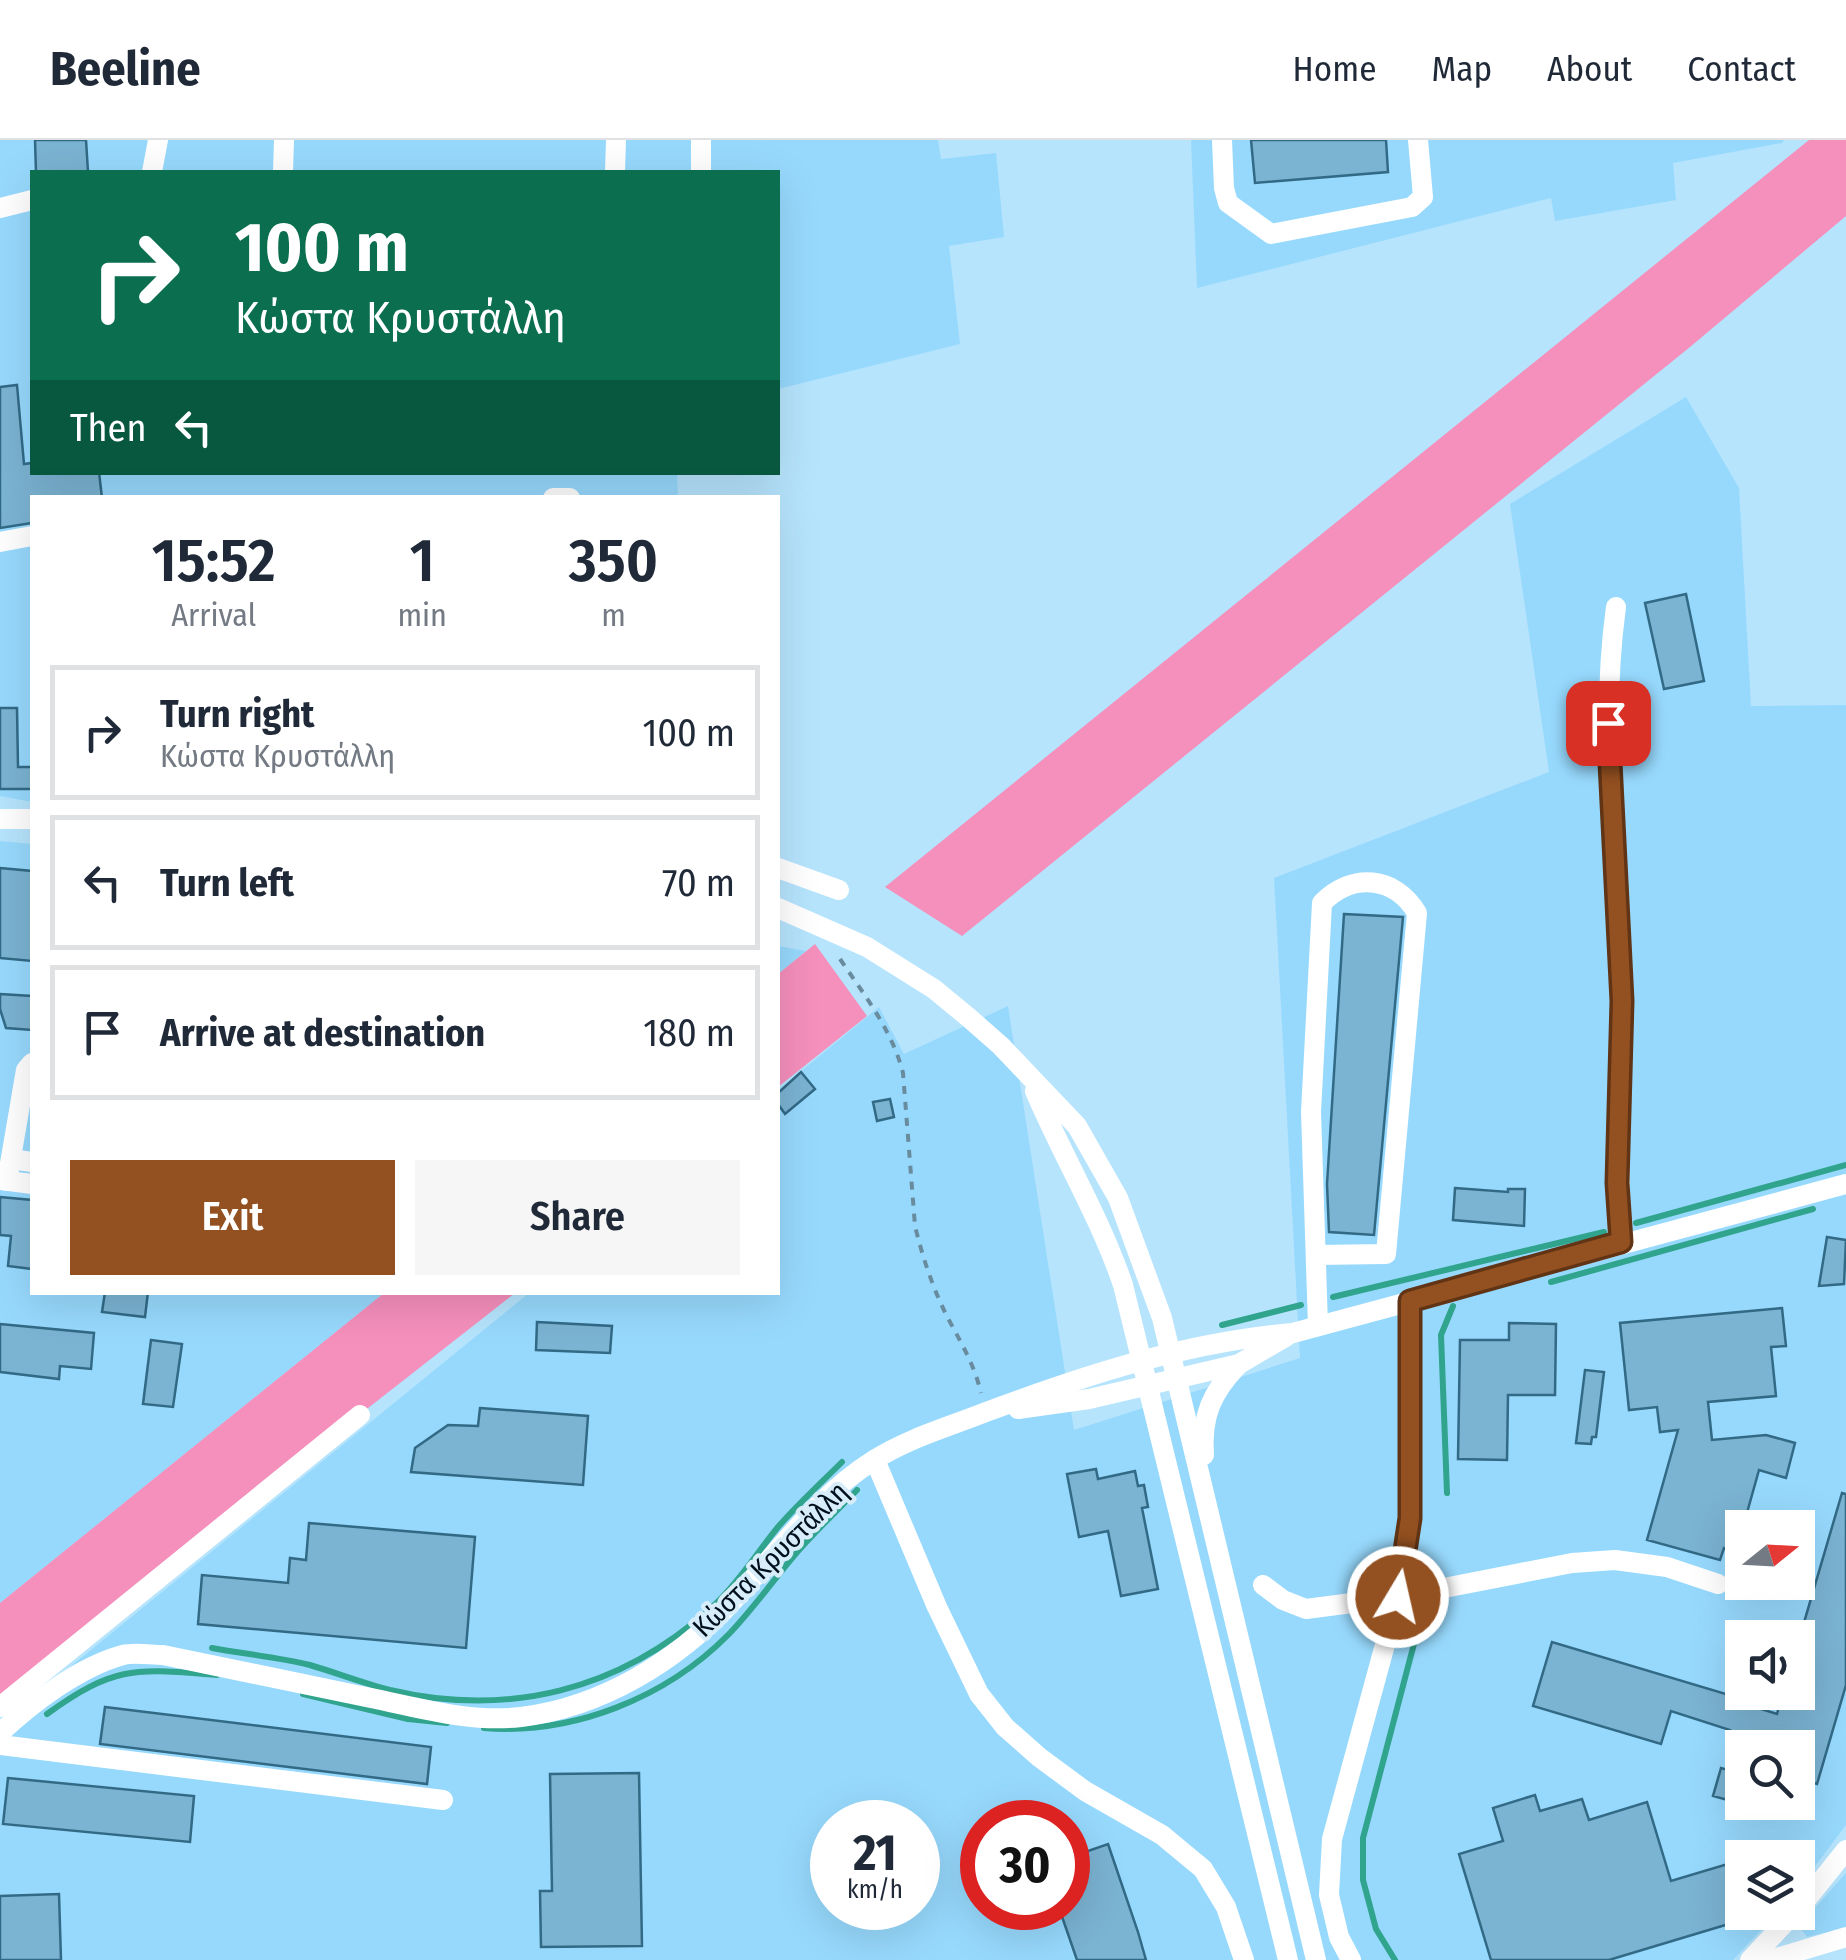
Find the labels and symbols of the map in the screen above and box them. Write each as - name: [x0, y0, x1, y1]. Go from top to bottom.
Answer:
- pin: [1566, 681, 1651, 766]
- street label: Κώστα Κρυστάλλη: [686, 1475, 855, 1644]
- north arrow: [1725, 1510, 1815, 1600]
- position arrow: [1346, 1545, 1450, 1649]
- speed limit sign: 30: [960, 1800, 1090, 1930]

